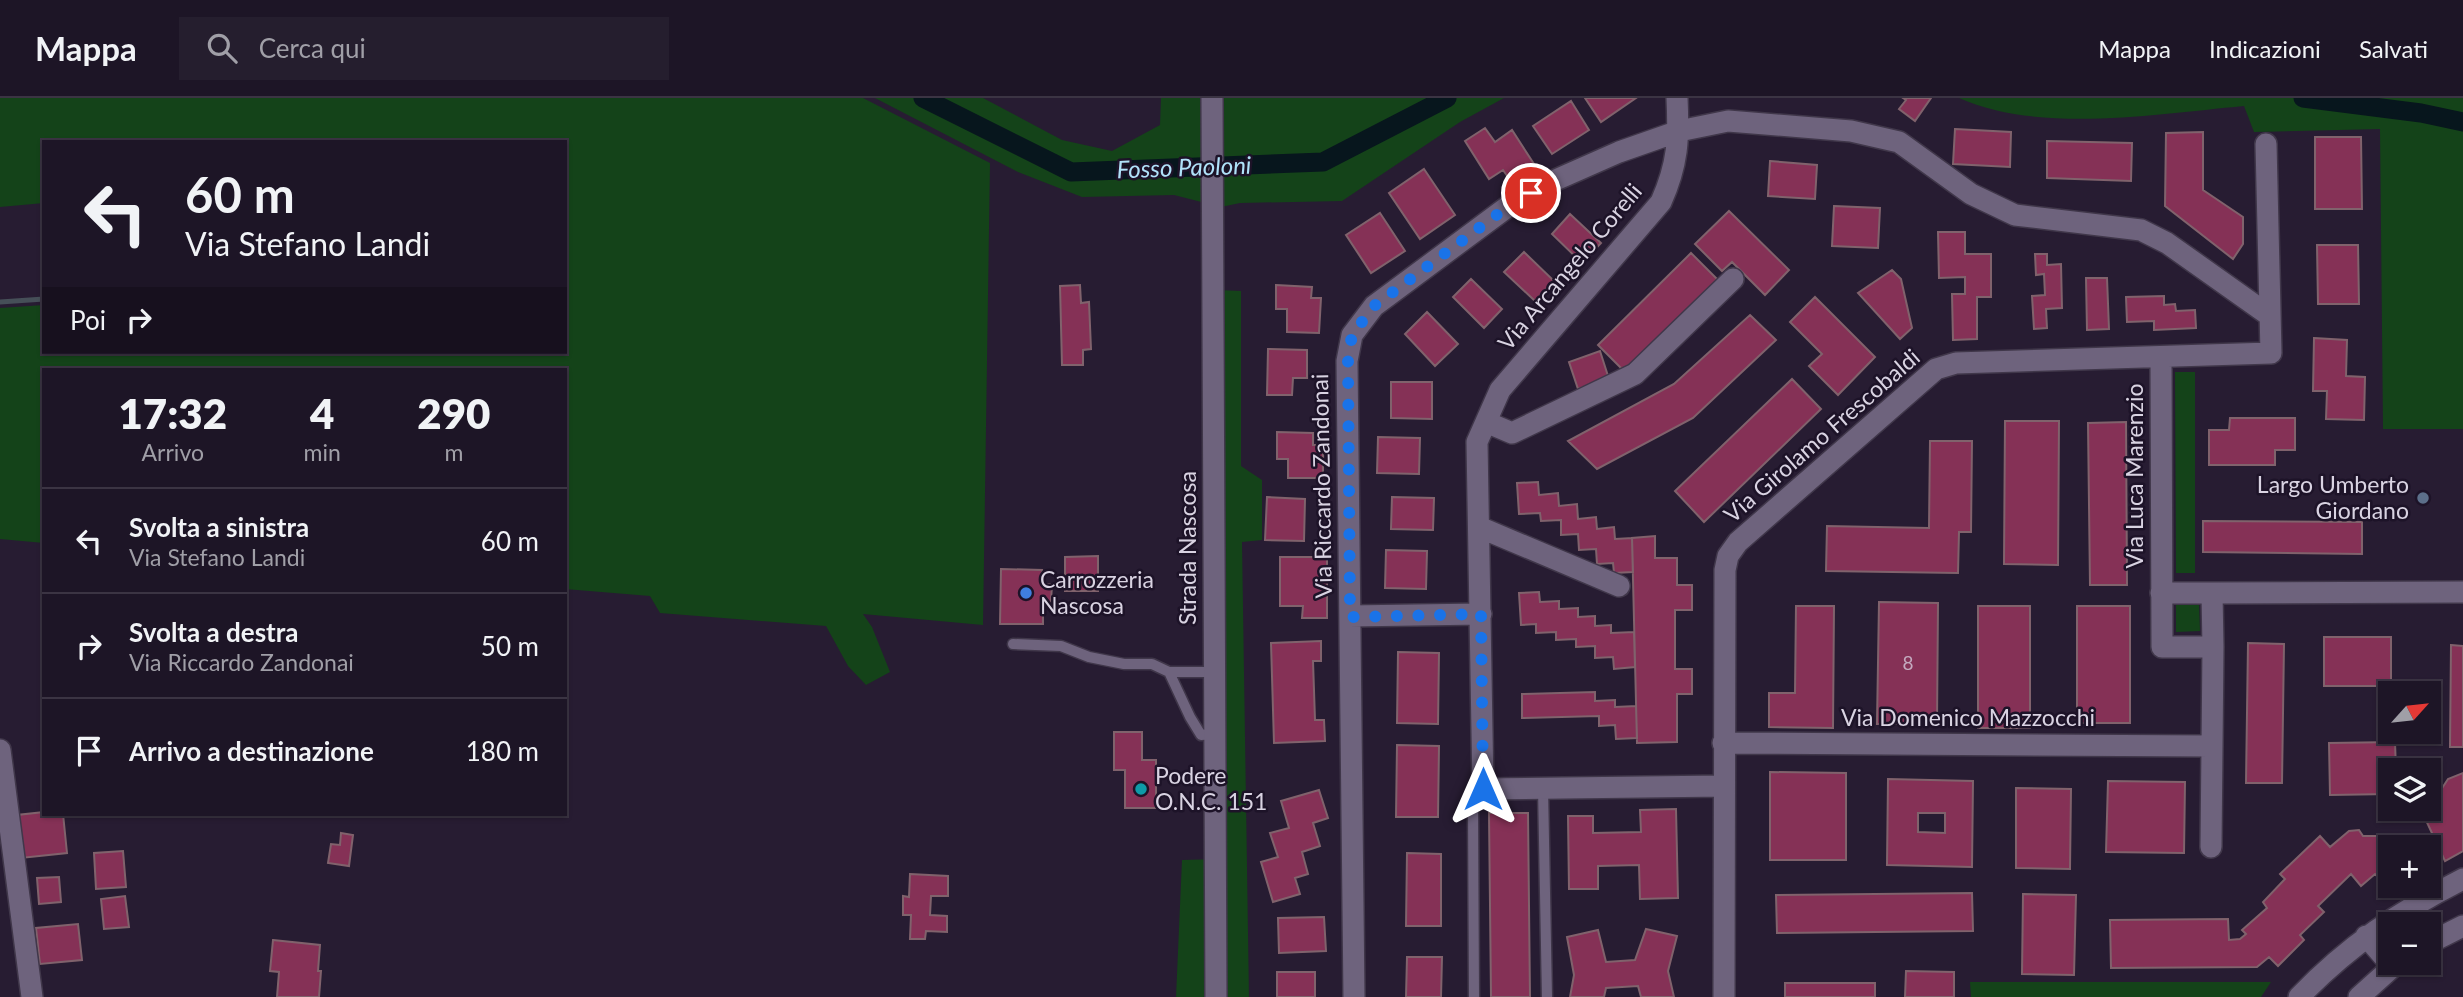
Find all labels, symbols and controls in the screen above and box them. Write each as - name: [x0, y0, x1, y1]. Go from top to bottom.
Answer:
- search box: [179, 17, 669, 80]
- text: Mappa: [35, 28, 137, 68]
- icon: search: [203, 29, 241, 67]
- text: Cerca qui: [259, 32, 366, 64]
- text: Mappa: [2098, 34, 2171, 63]
- text: Indicazioni: [2209, 34, 2321, 63]
- text: Salvati: [2359, 34, 2428, 63]
- water label: Fosso Paoloni: [1116, 150, 1252, 183]
- pin: [1501, 163, 1561, 223]
- text: 60 m: [185, 165, 295, 223]
- icon: left: [70, 168, 161, 259]
- icon: arrive: [1512, 174, 1550, 212]
- street label: Via Arcangelo Corelli: [1491, 177, 1647, 355]
- text: Via Stefano Landi: [185, 224, 430, 263]
- icon: right: [120, 301, 158, 339]
- text: Poi: [70, 304, 106, 336]
- street label: Via Girolamo Frescobaldi: [1718, 343, 1925, 528]
- street label: Via Riccardo Zandonai: [1305, 373, 1337, 599]
- street label: Via Luca Marenzio: [2120, 384, 2148, 568]
- text: 17:32: [119, 388, 227, 438]
- text: 4: [310, 388, 334, 438]
- text: 290: [417, 388, 490, 438]
- text: Arrivo: [142, 438, 204, 466]
- text: min: [304, 438, 341, 466]
- text: m: [444, 438, 463, 466]
- place label: Largo Umberto Giordano: [2257, 470, 2409, 524]
- street label: Strada Nascosa: [1173, 471, 1201, 625]
- marker: Largo Umberto Giordano: [2415, 490, 2431, 506]
- text: Svolta a sinistra: [129, 511, 309, 543]
- icon: left: [70, 522, 108, 560]
- text: 60 m: [481, 525, 539, 557]
- text: Via Stefano Landi: [129, 543, 305, 571]
- place label: Carrozzeria Nascosa: [1040, 565, 1154, 619]
- marker: Carrozzeria Nascosa: [1018, 585, 1034, 601]
- text: Svolta a destra: [129, 616, 299, 648]
- icon: right: [70, 627, 108, 665]
- text: 50 m: [481, 630, 539, 662]
- text: Via Riccardo Zandonai: [129, 648, 354, 676]
- house number: 8: [1902, 651, 1914, 674]
- north arrow: [2378, 681, 2441, 744]
- map controls: [2378, 681, 2441, 975]
- street label: Via Domenico Mazzocchi: [1841, 703, 2095, 731]
- icon: arrive: [70, 732, 108, 770]
- text: Arrivo a destinazione: [129, 735, 374, 767]
- text: 180 m: [466, 735, 539, 767]
- position arrow: [1446, 752, 1520, 826]
- button: layers: [2378, 758, 2441, 821]
- place label: Podere O.N.C. 151: [1155, 761, 1267, 815]
- marker: Podere O.N.C. 151: [1133, 781, 1149, 797]
- button: +: [2378, 835, 2441, 898]
- button: −: [2378, 912, 2441, 975]

